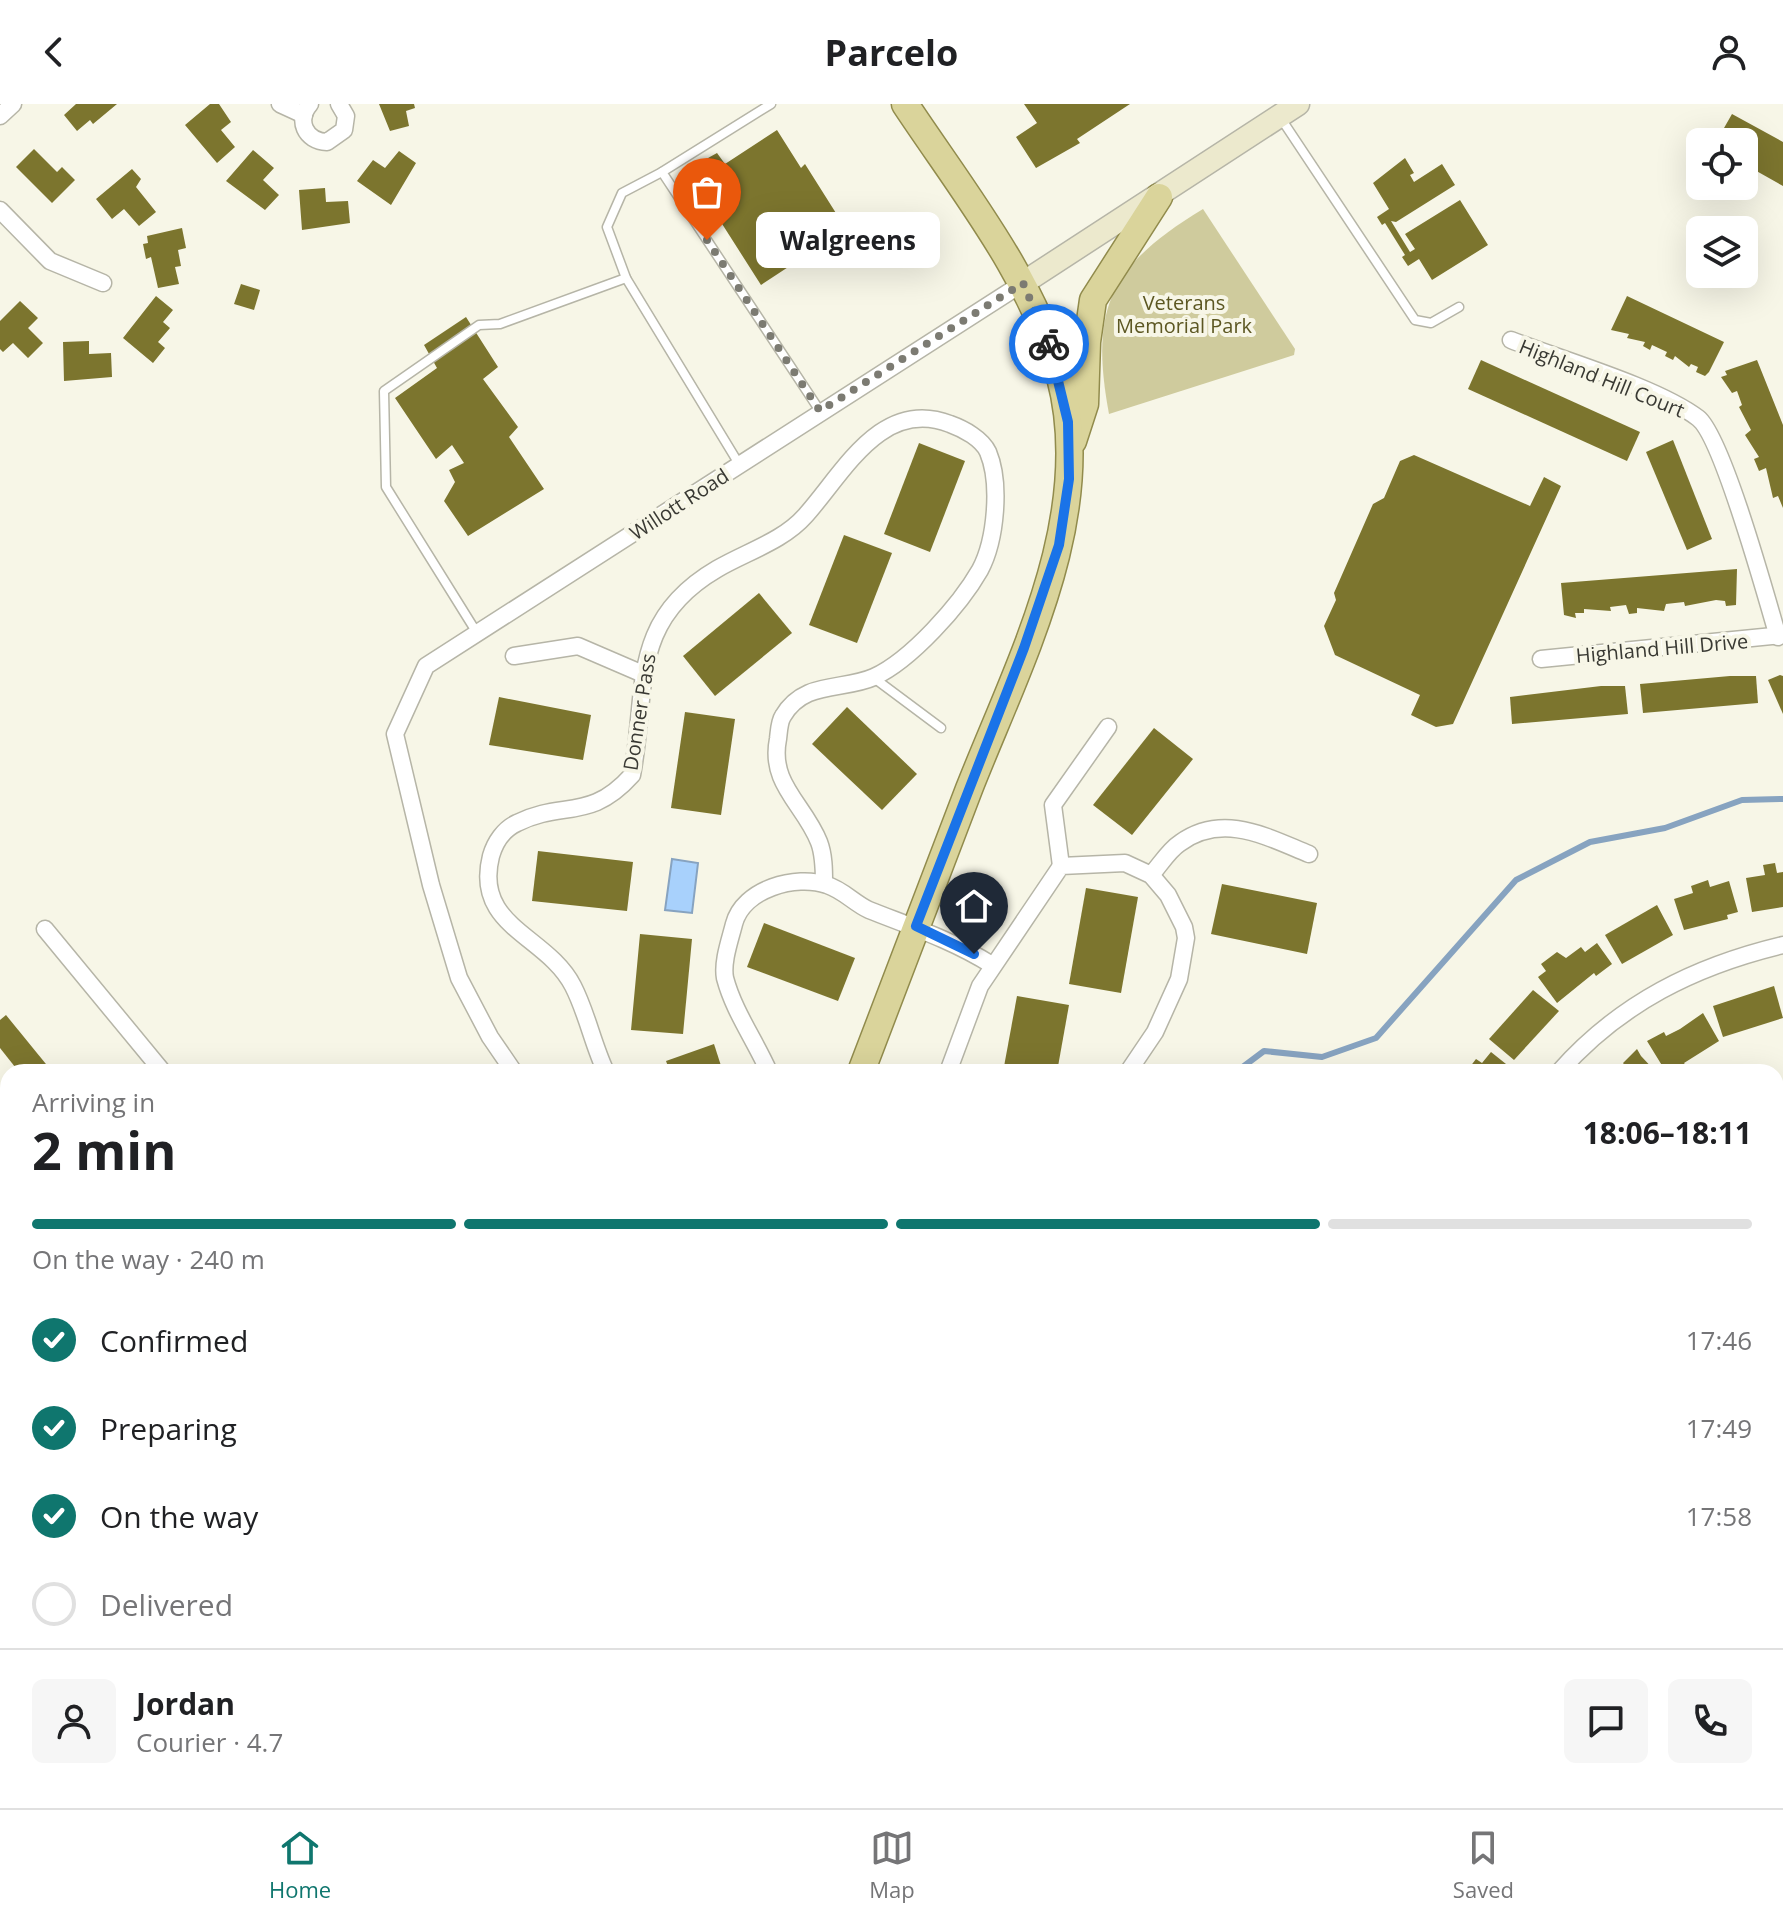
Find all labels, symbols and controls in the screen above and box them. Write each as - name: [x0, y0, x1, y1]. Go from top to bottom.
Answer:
- text: Parcelo: [825, 28, 958, 77]
- icon: back: [32, 30, 76, 74]
- icon: person: [1707, 30, 1751, 74]
- map controls: [1686, 128, 1758, 288]
- button: locate: [1686, 128, 1758, 200]
- pin: [673, 158, 741, 240]
- icon: bag: [685, 170, 729, 214]
- callout: Walgreens: [755, 212, 939, 268]
- button: layers: [1686, 216, 1758, 288]
- text: Walgreens: [780, 222, 916, 258]
- park label: Veterans Memorial Park: [1116, 289, 1253, 339]
- courier: [1009, 304, 1089, 384]
- icon: bike: [1027, 322, 1071, 366]
- street label: Highland Hill Court: [1515, 333, 1689, 423]
- street label: Willott Road: [624, 462, 734, 546]
- street label: Highland Hill Drive: [1575, 627, 1749, 669]
- street label: Donner Pass: [616, 652, 662, 772]
- pin: [940, 872, 1008, 954]
- icon: home: [952, 884, 996, 928]
- text: Arriving in: [32, 1084, 155, 1120]
- text: 18:06–18:11: [1583, 1112, 1752, 1153]
- text: 2 min: [32, 1114, 176, 1185]
- text: On the way · 240 m: [32, 1241, 265, 1277]
- icon: check: [32, 1318, 76, 1362]
- text: Confirmed: [100, 1320, 248, 1361]
- text: 17:46: [1686, 1322, 1752, 1358]
- icon: check: [32, 1406, 76, 1450]
- text: Preparing: [100, 1408, 237, 1449]
- text: 17:49: [1686, 1410, 1752, 1446]
- icon: check: [32, 1494, 76, 1538]
- text: On the way: [100, 1496, 258, 1537]
- text: 17:58: [1686, 1498, 1752, 1534]
- text: Delivered: [100, 1584, 233, 1625]
- button: person: [32, 1679, 116, 1763]
- button: chat: [1564, 1679, 1648, 1763]
- button: phone: [1668, 1679, 1752, 1763]
- text: Jordan: [136, 1683, 235, 1724]
- text: Courier · 4.7: [136, 1724, 283, 1760]
- tab: Home: [269, 1826, 331, 1904]
- tab: Map: [869, 1826, 915, 1904]
- tab: Saved: [1453, 1826, 1514, 1904]

